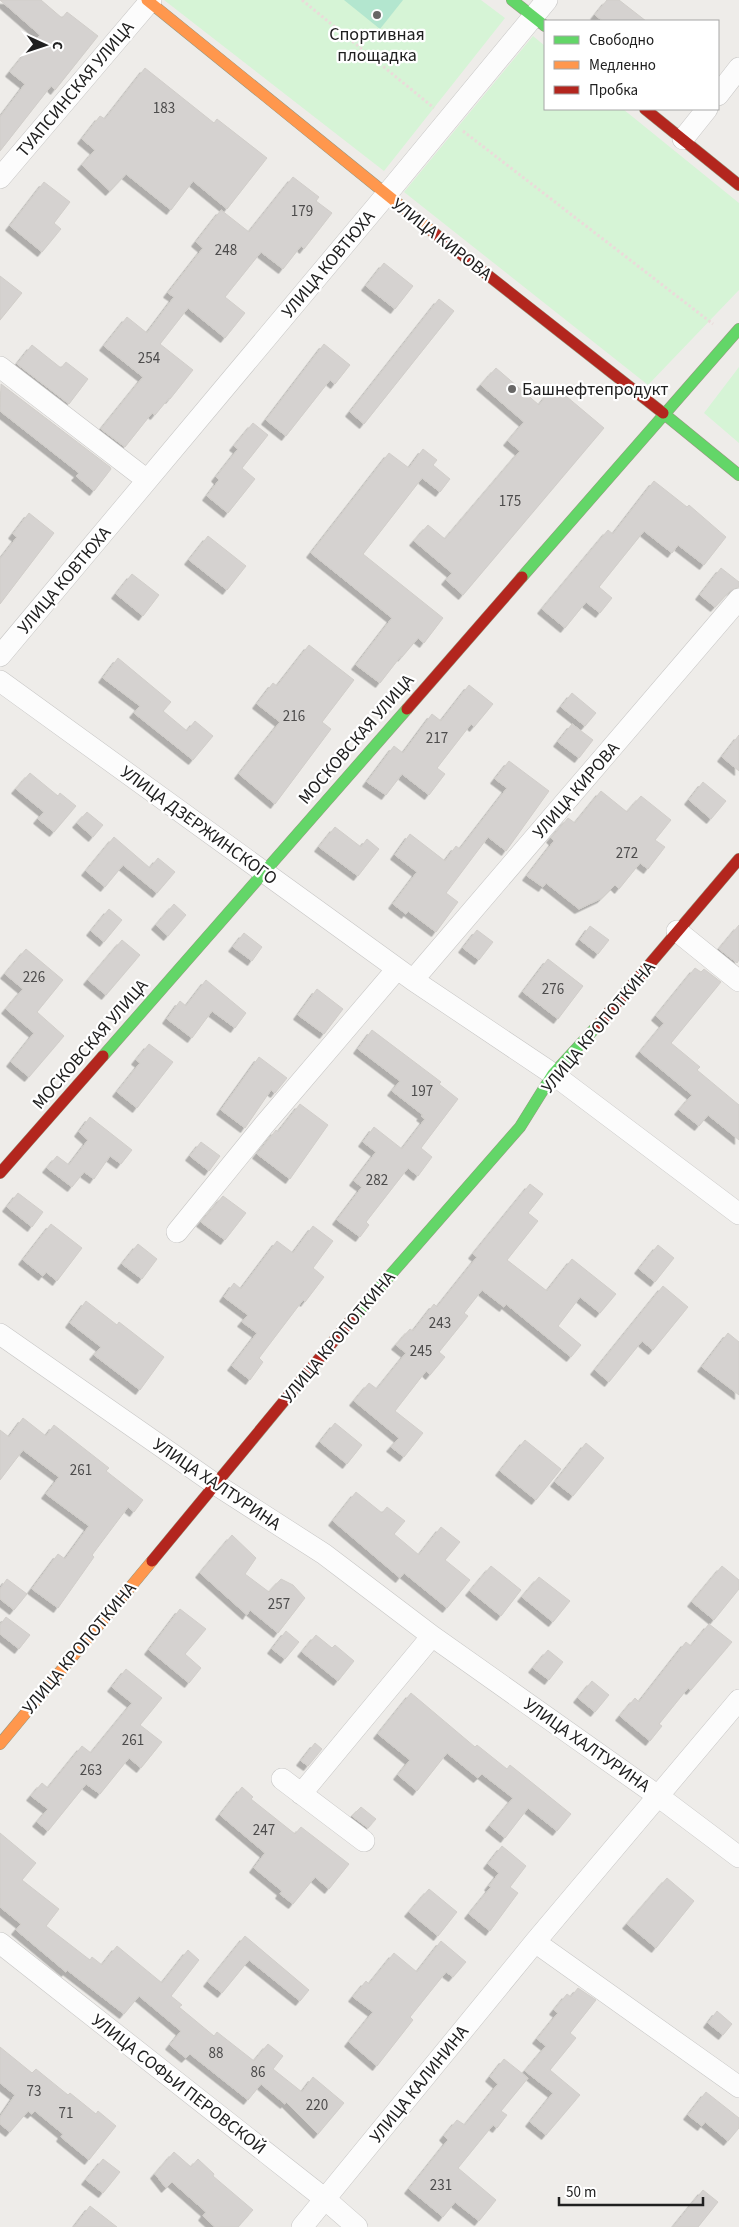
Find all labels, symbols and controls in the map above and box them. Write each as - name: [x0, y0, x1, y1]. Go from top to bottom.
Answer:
- marker: Спортивная площадка: [371, 9, 383, 21]
- street label: ТУАПСИНСКАЯ УЛИЦА: [12, 17, 138, 161]
- north arrow: [20, 20, 70, 70]
- legend: [544, 20, 719, 110]
- place label: Спортивная площадка: [329, 22, 425, 68]
- text: Свободно: [589, 30, 654, 51]
- text: Медленно: [589, 55, 656, 76]
- text: Пробка: [589, 80, 638, 101]
- house number: 183: [153, 98, 175, 119]
- street label: УЛИЦА КИРОВА: [386, 192, 497, 287]
- house number: 179: [291, 201, 313, 222]
- street label: УЛИЦА КОВТЮХА: [276, 205, 381, 323]
- house number: 248: [215, 240, 237, 261]
- house number: 254: [138, 348, 161, 369]
- place label: Башнефтепродукт: [522, 377, 668, 402]
- marker: Башнефтепродукт: [506, 383, 518, 395]
- house number: 175: [499, 491, 521, 512]
- street label: УЛИЦА КОВТЮХА: [12, 521, 117, 639]
- street label: МОСКОВСКАЯ УЛИЦА: [293, 669, 420, 810]
- house number: 216: [283, 706, 305, 727]
- house number: 217: [426, 728, 448, 749]
- street label: УЛИЦА КИРОВА: [527, 736, 626, 844]
- street label: УЛИЦА ДЗЕРЖИНСКОГО: [115, 760, 282, 891]
- house number: 272: [616, 843, 638, 864]
- street label: УЛИЦА КРОПОТКИНА: [536, 956, 661, 1099]
- house number: 226: [23, 967, 45, 988]
- street label: МОСКОВСКАЯ УЛИЦА: [27, 974, 154, 1115]
- house number: 276: [542, 979, 564, 1000]
- house number: 197: [411, 1081, 433, 1102]
- house number: 282: [366, 1170, 388, 1191]
- street label: УЛИЦА КРОПОТКИНА: [276, 1266, 401, 1409]
- house number: 243: [429, 1313, 451, 1334]
- house number: 245: [410, 1341, 432, 1362]
- street label: УЛИЦА ХАЛТУРИНА: [148, 1432, 286, 1537]
- house number: 261: [70, 1460, 92, 1481]
- street label: УЛИЦА КРОПОТКИНА: [17, 1577, 142, 1720]
- house number: 257: [268, 1594, 290, 1615]
- street label: УЛИЦА ХАЛТУРИНА: [518, 1692, 655, 1799]
- house number: 261: [122, 1730, 144, 1751]
- house number: 263: [80, 1760, 102, 1781]
- house number: 247: [253, 1820, 275, 1841]
- street label: УЛИЦА СОФЬИ ПЕРОВСКОЙ: [86, 2008, 271, 2160]
- street label: УЛИЦА КАЛИНИНА: [364, 2020, 475, 2148]
- house number: 88: [209, 2043, 223, 2064]
- house number: 86: [251, 2062, 265, 2083]
- house number: 73: [27, 2081, 41, 2102]
- house number: 220: [306, 2095, 328, 2116]
- house number: 71: [59, 2103, 73, 2124]
- scale bar: [559, 2174, 703, 2206]
- house number: 231: [430, 2175, 452, 2196]
- text: 50 m: [566, 2182, 596, 2203]

